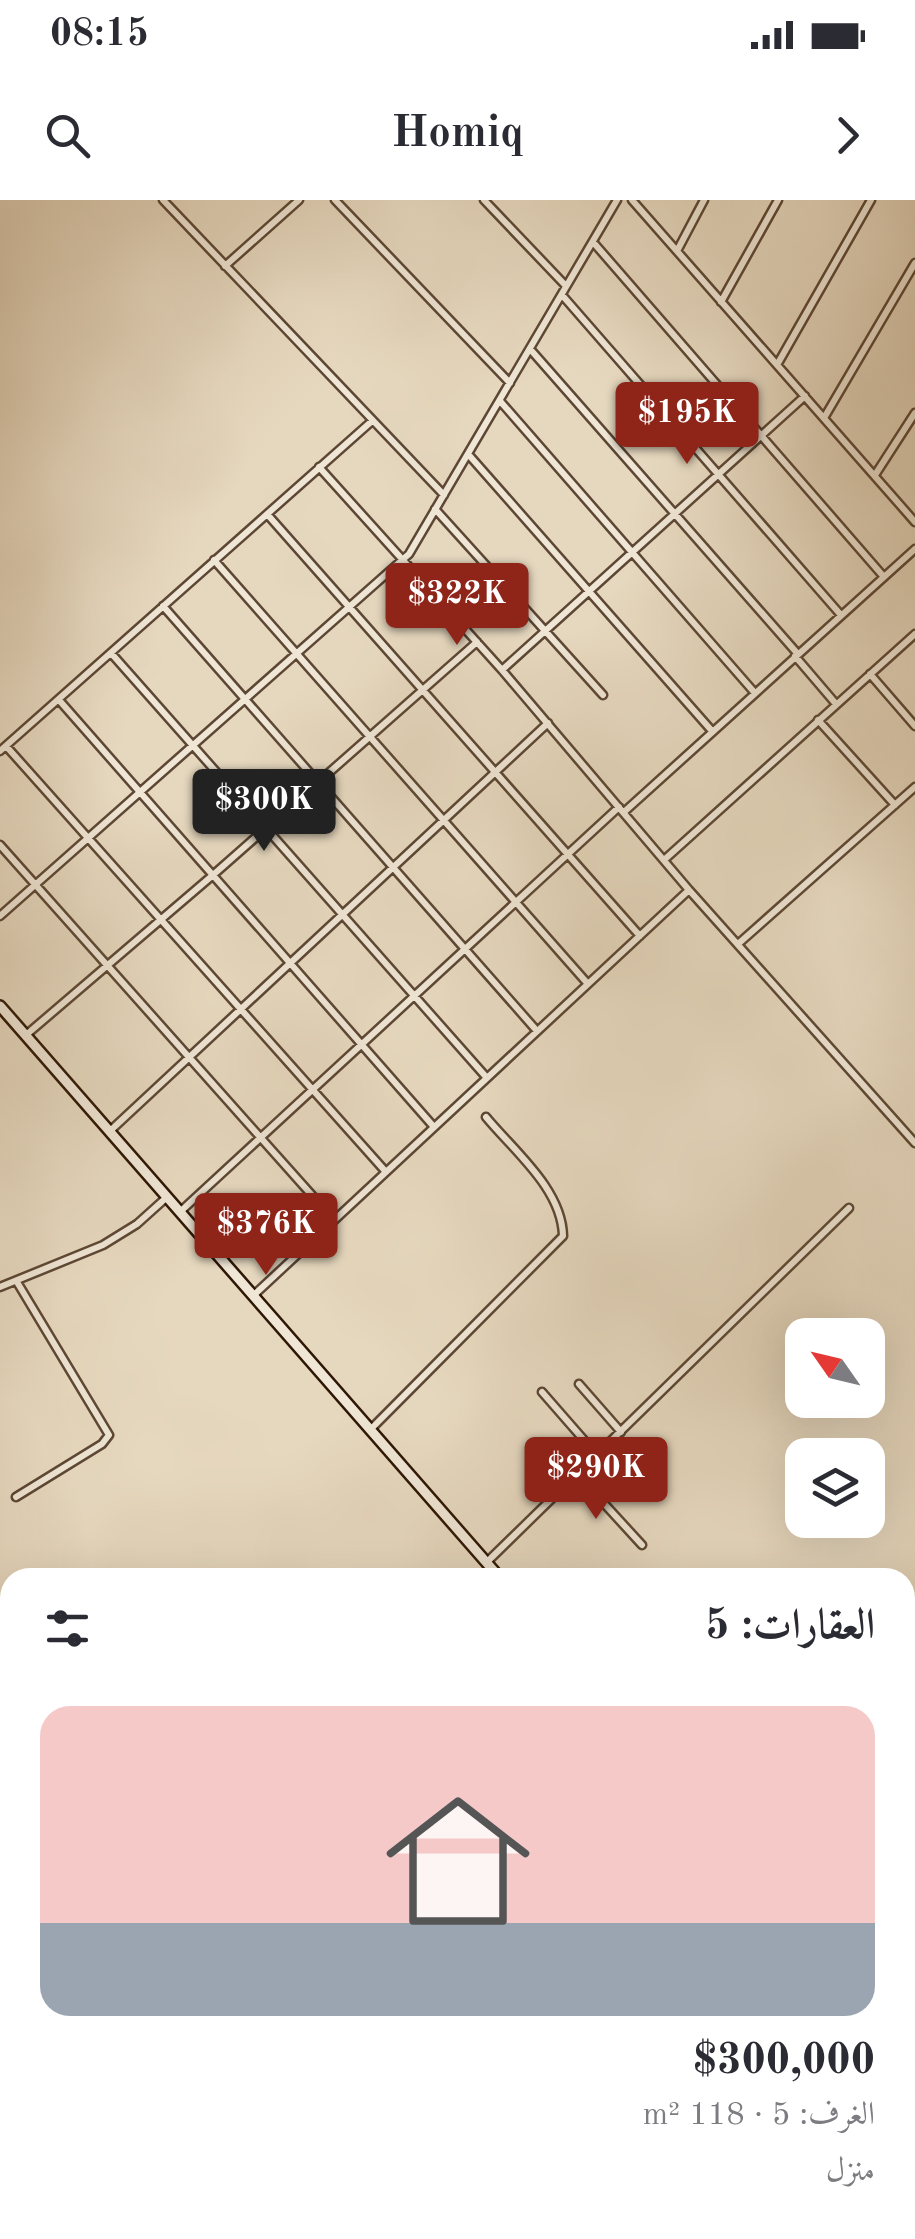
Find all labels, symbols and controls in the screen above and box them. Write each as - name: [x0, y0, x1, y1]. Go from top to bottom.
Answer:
- text: 08:15: [50, 16, 149, 54]
- icon: search: [40, 108, 95, 163]
- icon: forward: [820, 108, 875, 163]
- text: Homiq: [391, 112, 524, 157]
- pin: $195K: [617, 382, 757, 467]
- text: $195K: [638, 398, 736, 430]
- pin: $322K: [387, 563, 527, 648]
- text: $322K: [408, 579, 506, 611]
- pin: $300K: [194, 769, 334, 854]
- text: $300K: [215, 785, 313, 817]
- pin: $376K: [196, 1193, 336, 1278]
- text: $376K: [217, 1209, 315, 1241]
- north arrow: [785, 1318, 885, 1418]
- map controls: [785, 1318, 885, 1538]
- pin: $290K: [526, 1437, 666, 1522]
- button: layers: [785, 1438, 885, 1538]
- text: $290K: [547, 1453, 645, 1485]
- icon: filters: [40, 1601, 95, 1656]
- text: العقارات: 5: [705, 1606, 875, 1648]
- icon: home: [368, 1771, 548, 1951]
- text: $300,000: [693, 2041, 875, 2083]
- text: الغرف: 5 · 118 m²: [643, 2100, 875, 2132]
- text: منزل: [826, 2156, 875, 2188]

